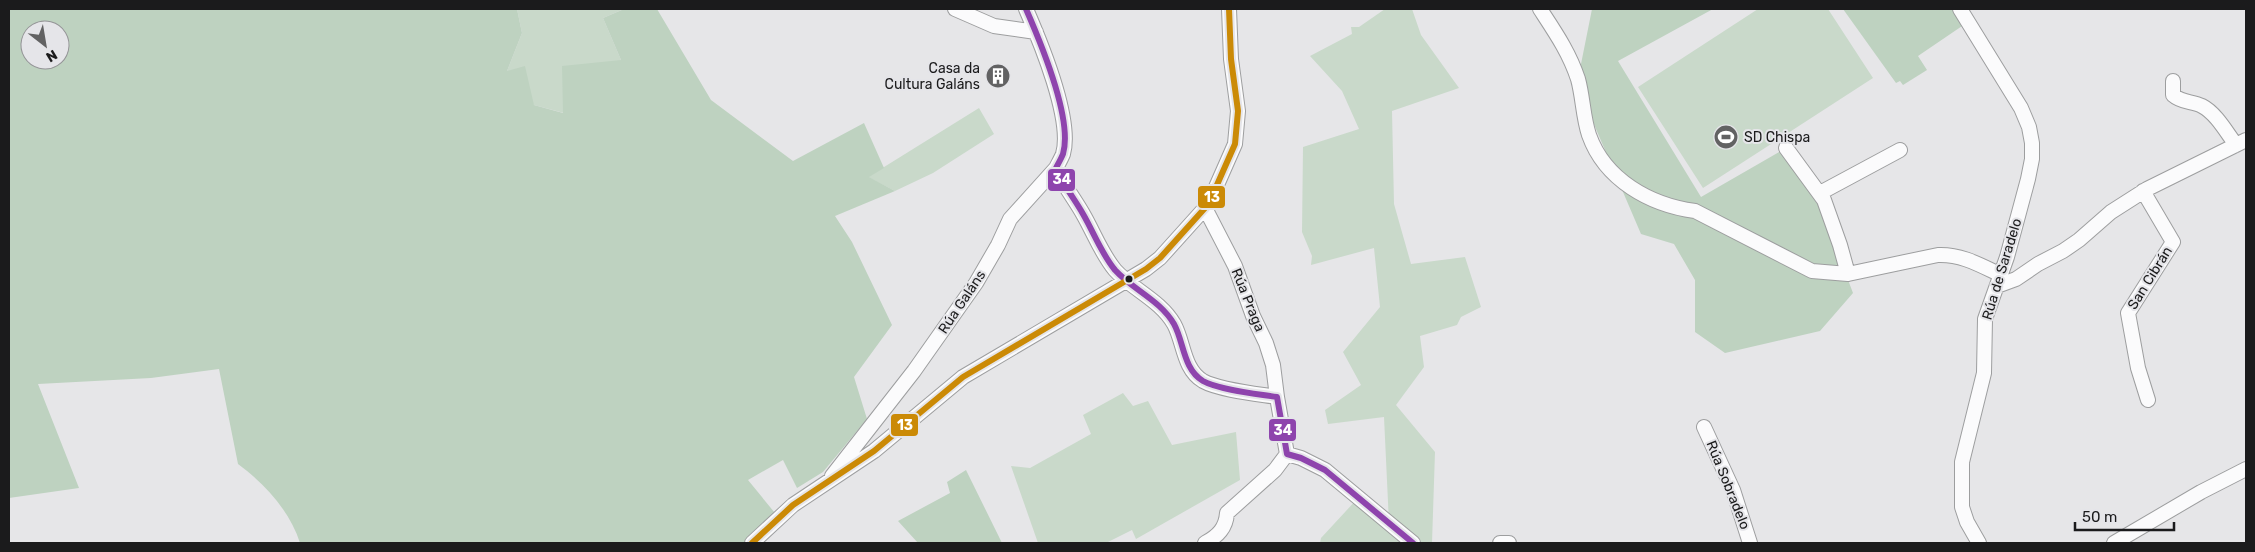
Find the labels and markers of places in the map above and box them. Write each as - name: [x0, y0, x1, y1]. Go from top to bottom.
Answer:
- place label: Casa da Cultura Galáns: [885, 60, 980, 93]
- building icon: Casa da Cultura Galáns: [985, 63, 1011, 89]
- sports icon: SD Chispa: [1713, 124, 1739, 150]
- place label: SD Chispa: [1744, 129, 1810, 146]
- unlabelled marker: [1124, 274, 1134, 284]

